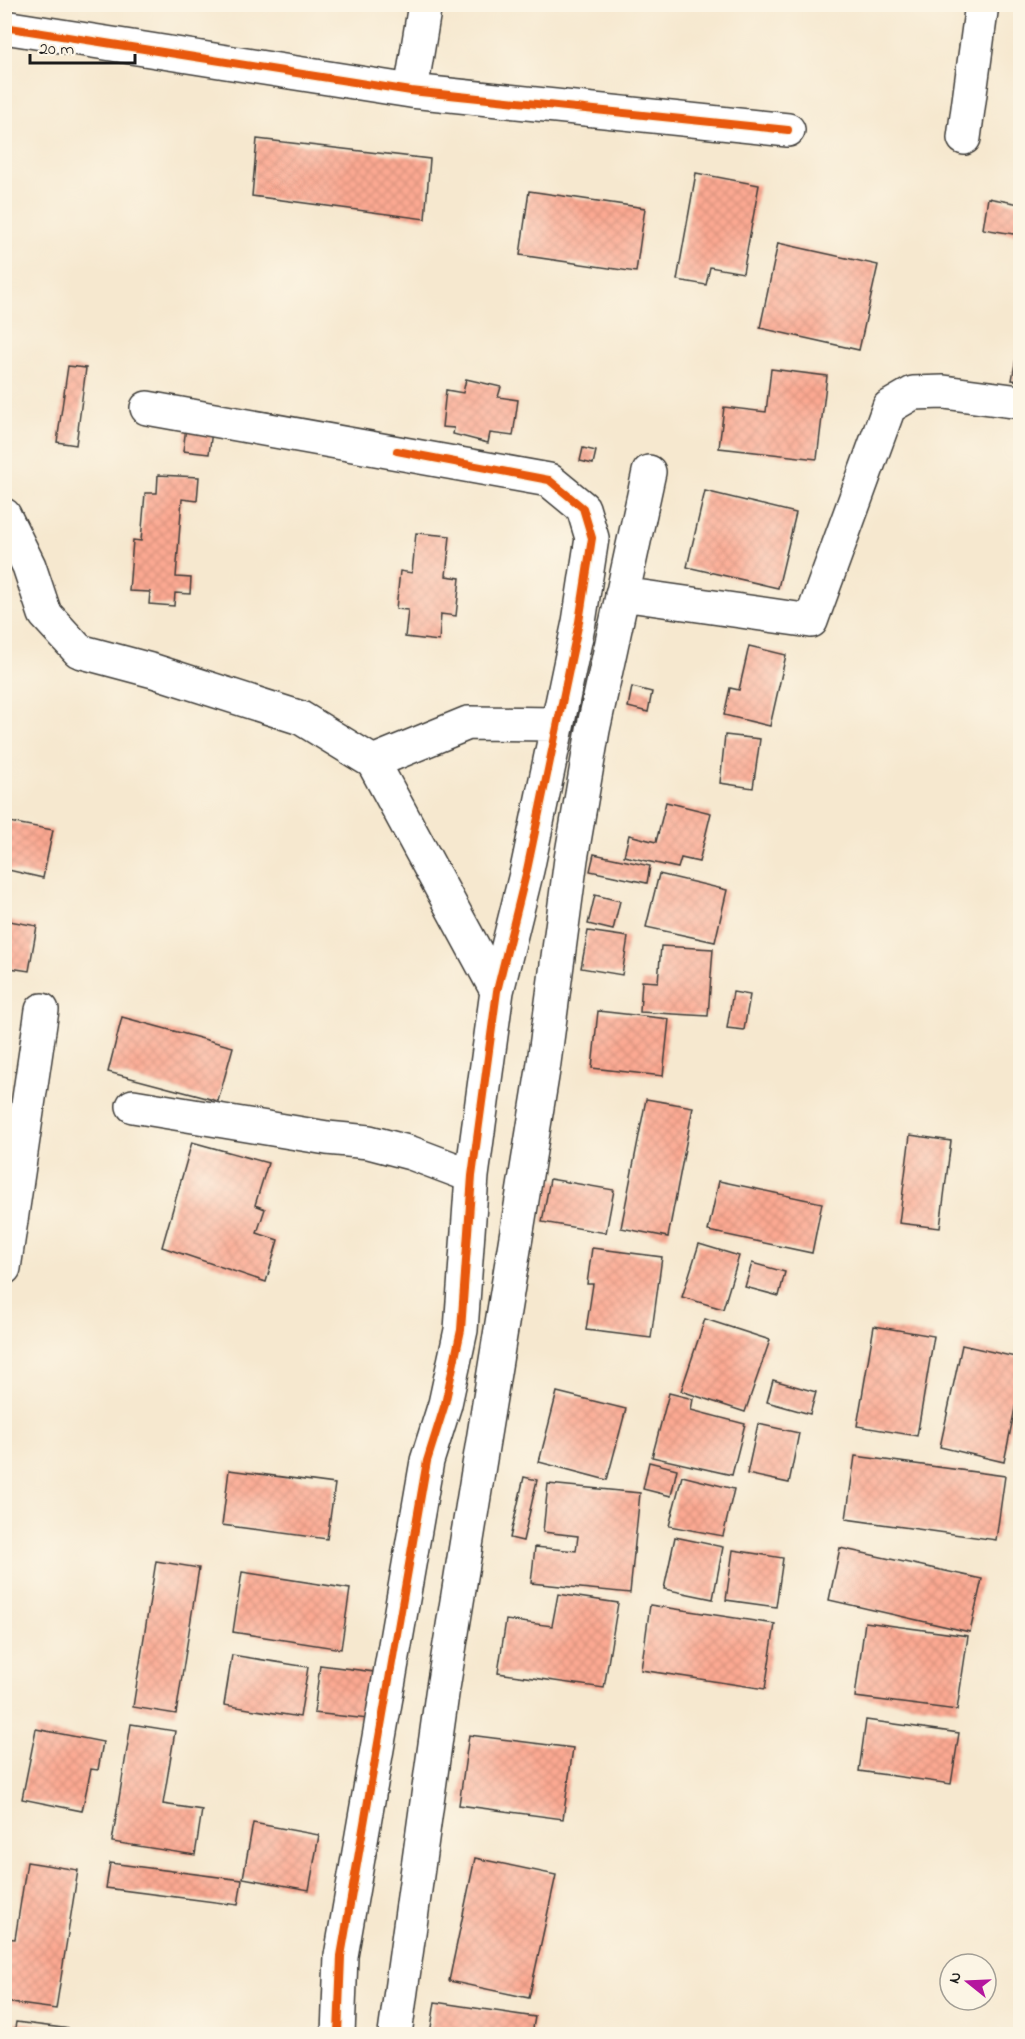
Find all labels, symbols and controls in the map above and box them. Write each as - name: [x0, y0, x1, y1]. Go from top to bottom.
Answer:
- scale bar: [30, 27, 135, 65]
- text: 20 m: [39, 37, 74, 63]
- north arrow: [938, 1952, 998, 2012]
- text: N: [943, 1969, 969, 1987]

